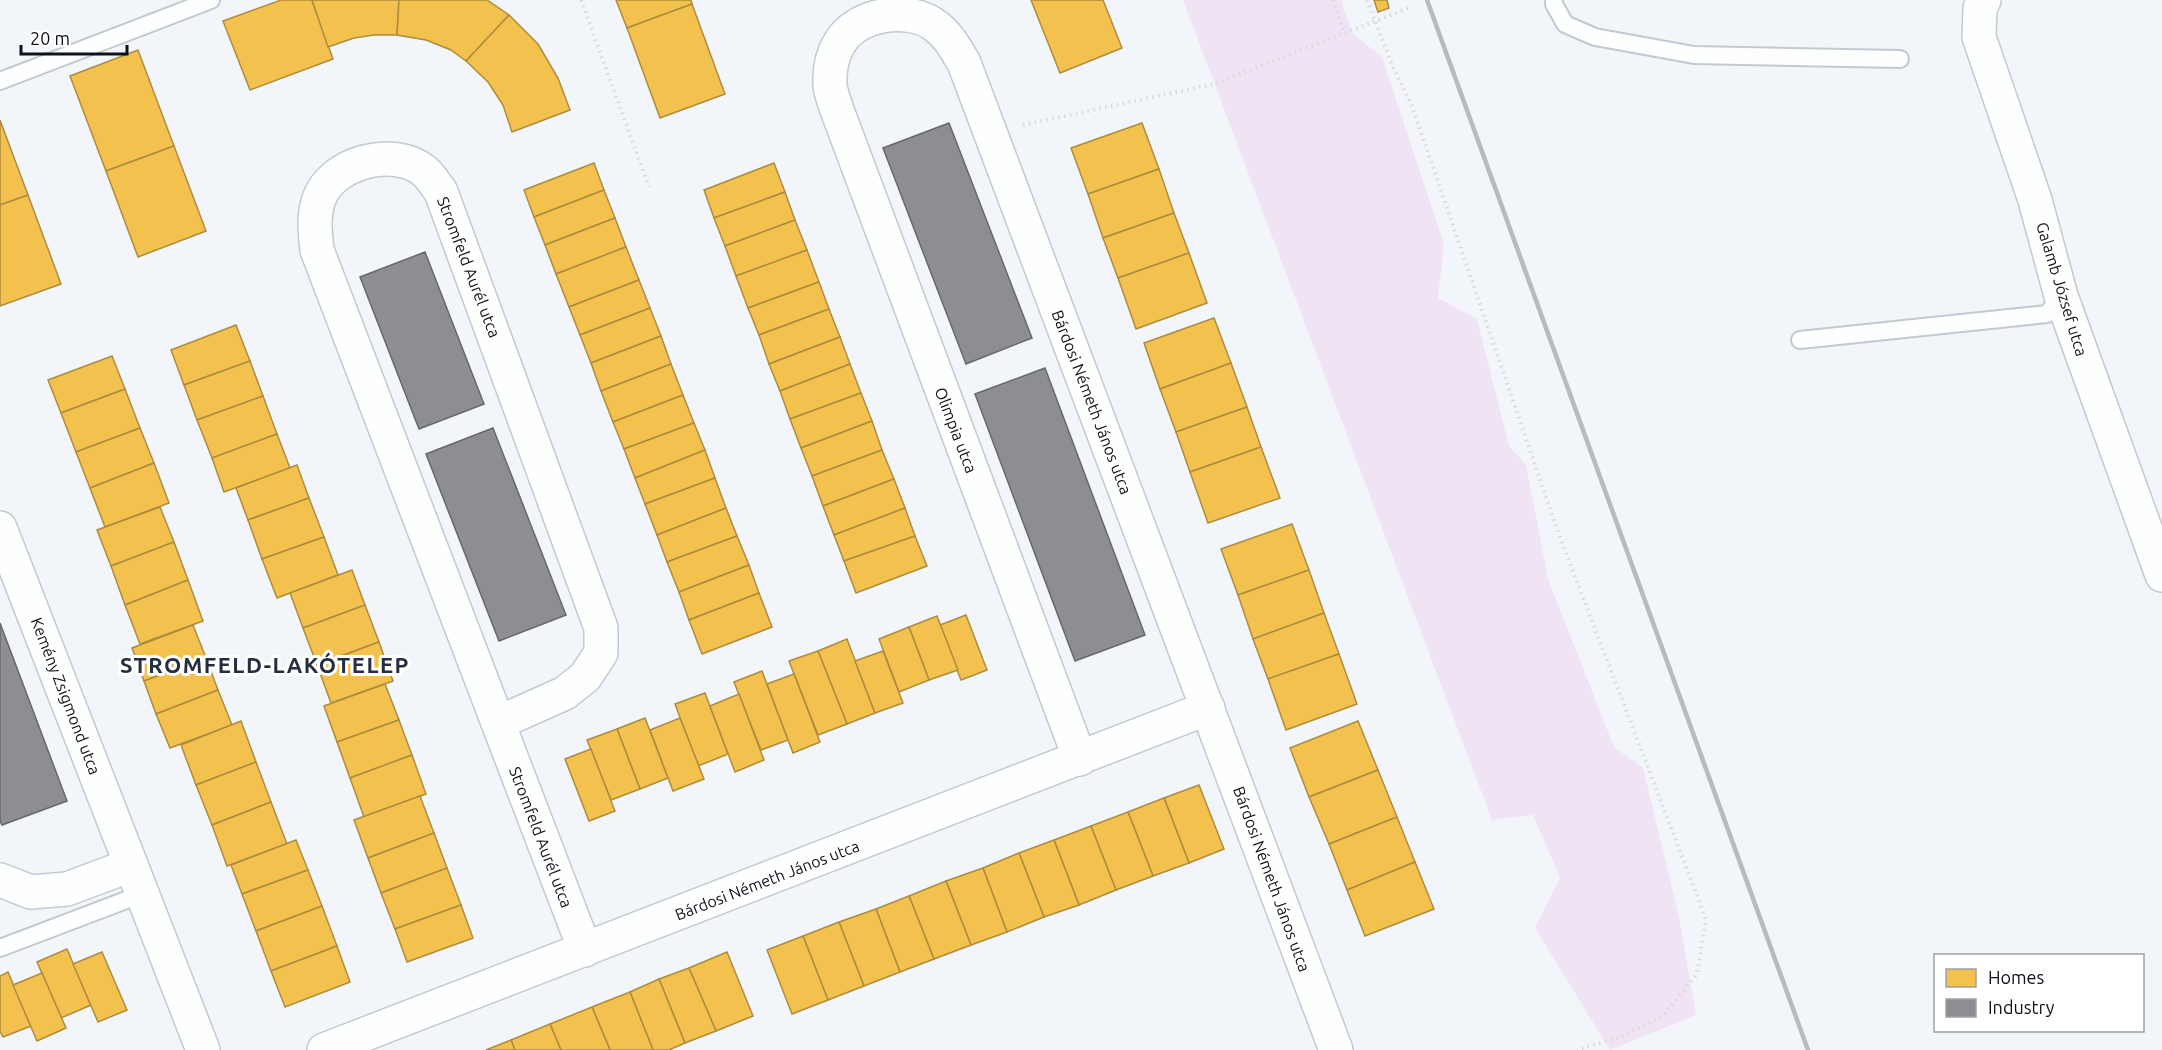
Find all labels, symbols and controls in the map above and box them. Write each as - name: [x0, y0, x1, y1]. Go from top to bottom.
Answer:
- scale bar: [21, 18, 128, 56]
- text: 20 m: [30, 28, 70, 48]
- street label: Stromfeld Aurél utca: [434, 194, 504, 340]
- street label: Galamb József utca: [2033, 220, 2091, 358]
- street label: Bárdosi Németh János utca: [1049, 307, 1135, 497]
- street label: Olimpia utca: [931, 385, 981, 475]
- street label: Kemény Zsigmond utca: [28, 615, 104, 777]
- district label: STROMFELD-LAKÓTELEP: [120, 652, 410, 677]
- street label: Stromfeld Aurél utca: [506, 764, 576, 910]
- street label: Bárdosi Németh János utca: [1230, 784, 1314, 974]
- street label: Bárdosi Németh János utca: [672, 837, 862, 923]
- legend: [1934, 954, 2144, 1032]
- text: Homes: [1988, 967, 2045, 987]
- text: Industry: [1988, 997, 2055, 1017]

